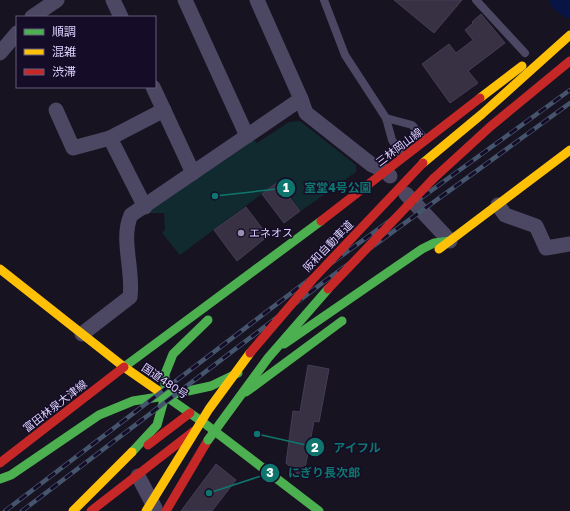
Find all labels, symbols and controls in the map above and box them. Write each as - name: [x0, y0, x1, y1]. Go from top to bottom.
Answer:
- legend: [16, 16, 156, 88]
- text: 順調: [52, 24, 76, 39]
- text: 混雑: [52, 44, 76, 59]
- text: 渋滞: [52, 64, 76, 79]
- street label: 三林岡山線: [373, 125, 425, 168]
- callout: 室堂4号公園: [276, 176, 380, 200]
- text: 1: [283, 180, 289, 195]
- text: 室堂4号公園: [304, 180, 372, 195]
- street label: 阪和自動車道: [300, 217, 355, 274]
- place label: エネオス: [249, 226, 293, 239]
- marker: エネオス: [236, 228, 246, 238]
- street label: 国道480号: [140, 360, 191, 401]
- street label: 富田林泉大津線: [20, 377, 89, 434]
- callout: アイフル: [305, 435, 389, 459]
- text: 2: [311, 440, 319, 455]
- text: アイフル: [333, 440, 381, 455]
- callout: にぎり長次郎: [260, 461, 368, 485]
- text: 3: [266, 465, 274, 480]
- text: にぎり長次郎: [288, 465, 360, 480]

